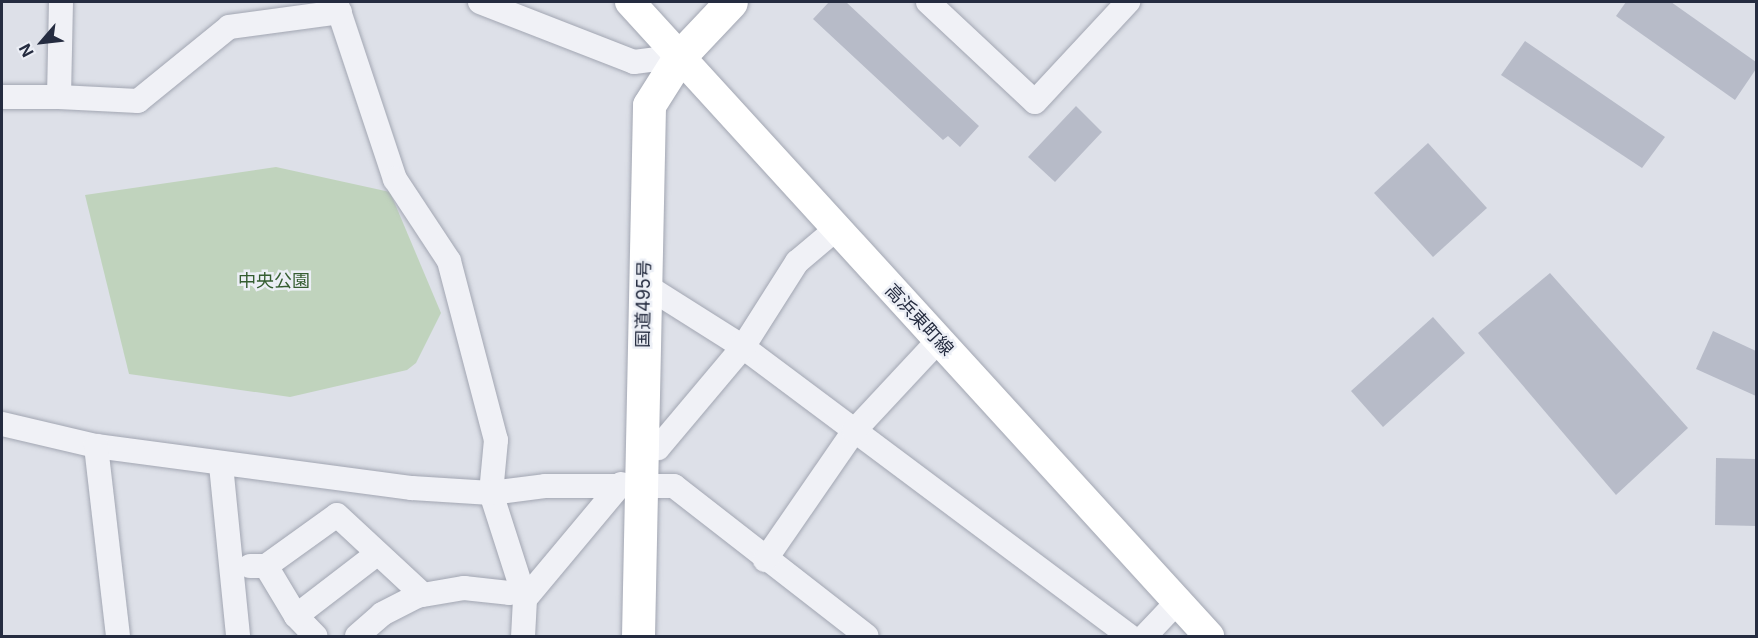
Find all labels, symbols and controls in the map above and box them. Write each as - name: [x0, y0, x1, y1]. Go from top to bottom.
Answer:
- north arrow: [12, 12, 72, 72]
- text: N: [14, 40, 38, 61]
- street label: 国道495号: [632, 260, 656, 348]
- park label: 中央公園: [238, 270, 310, 292]
- street label: 高浜東町線: [880, 280, 958, 360]

